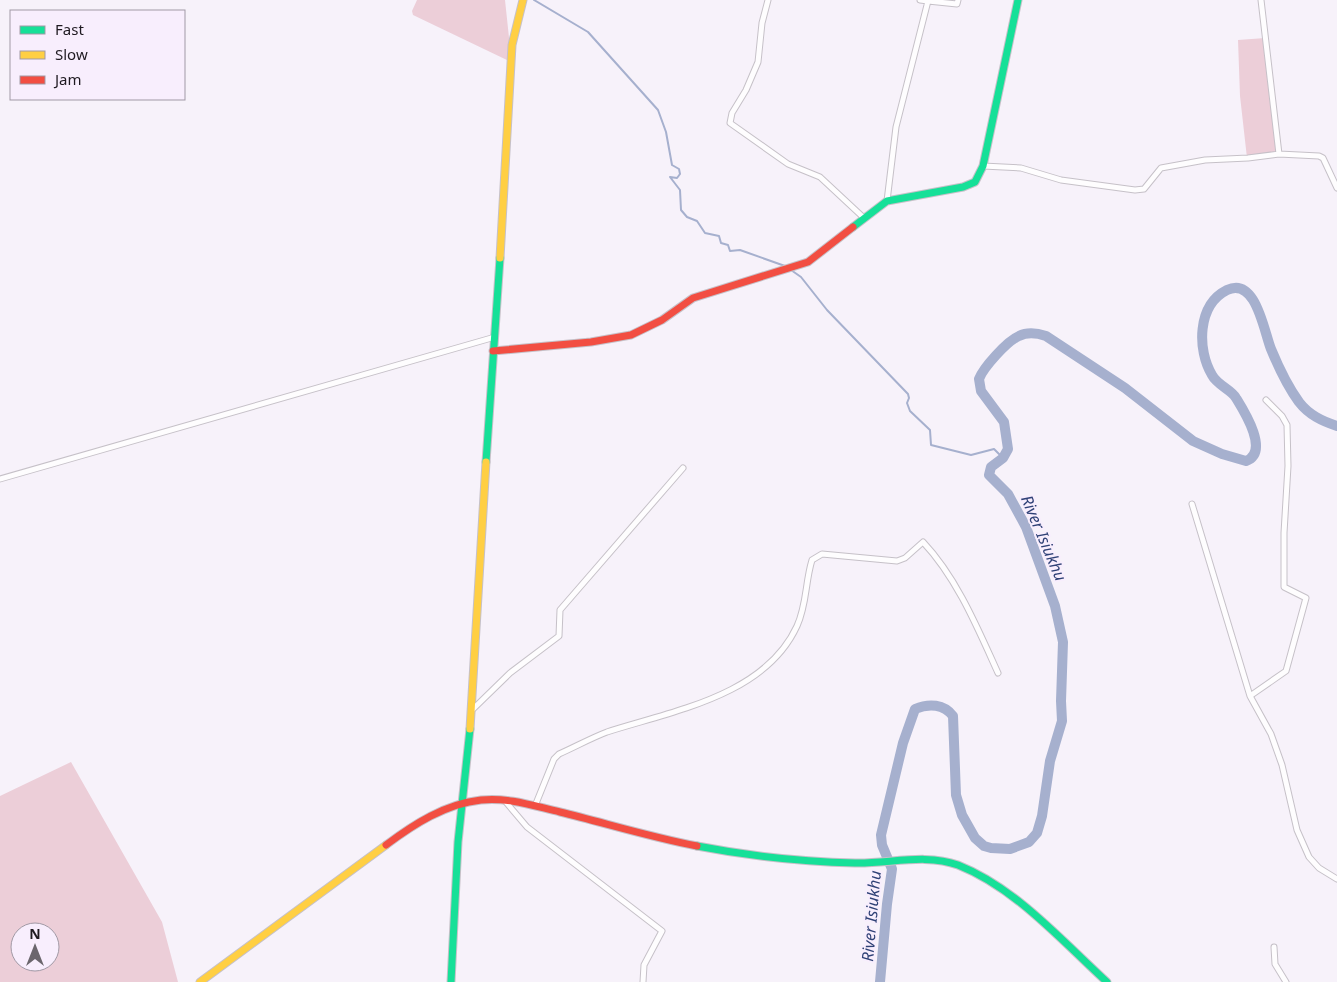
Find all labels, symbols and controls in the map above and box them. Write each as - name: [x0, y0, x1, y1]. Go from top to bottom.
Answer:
- legend: [10, 10, 185, 100]
- text: Fast: [55, 19, 84, 39]
- text: Slow: [55, 44, 88, 64]
- text: Jam: [53, 69, 82, 89]
- water label: River Isiukhu: [1016, 492, 1072, 584]
- water label: River Isiukhu: [856, 870, 886, 962]
- north arrow: [10, 922, 60, 972]
- text: N: [29, 924, 41, 943]

